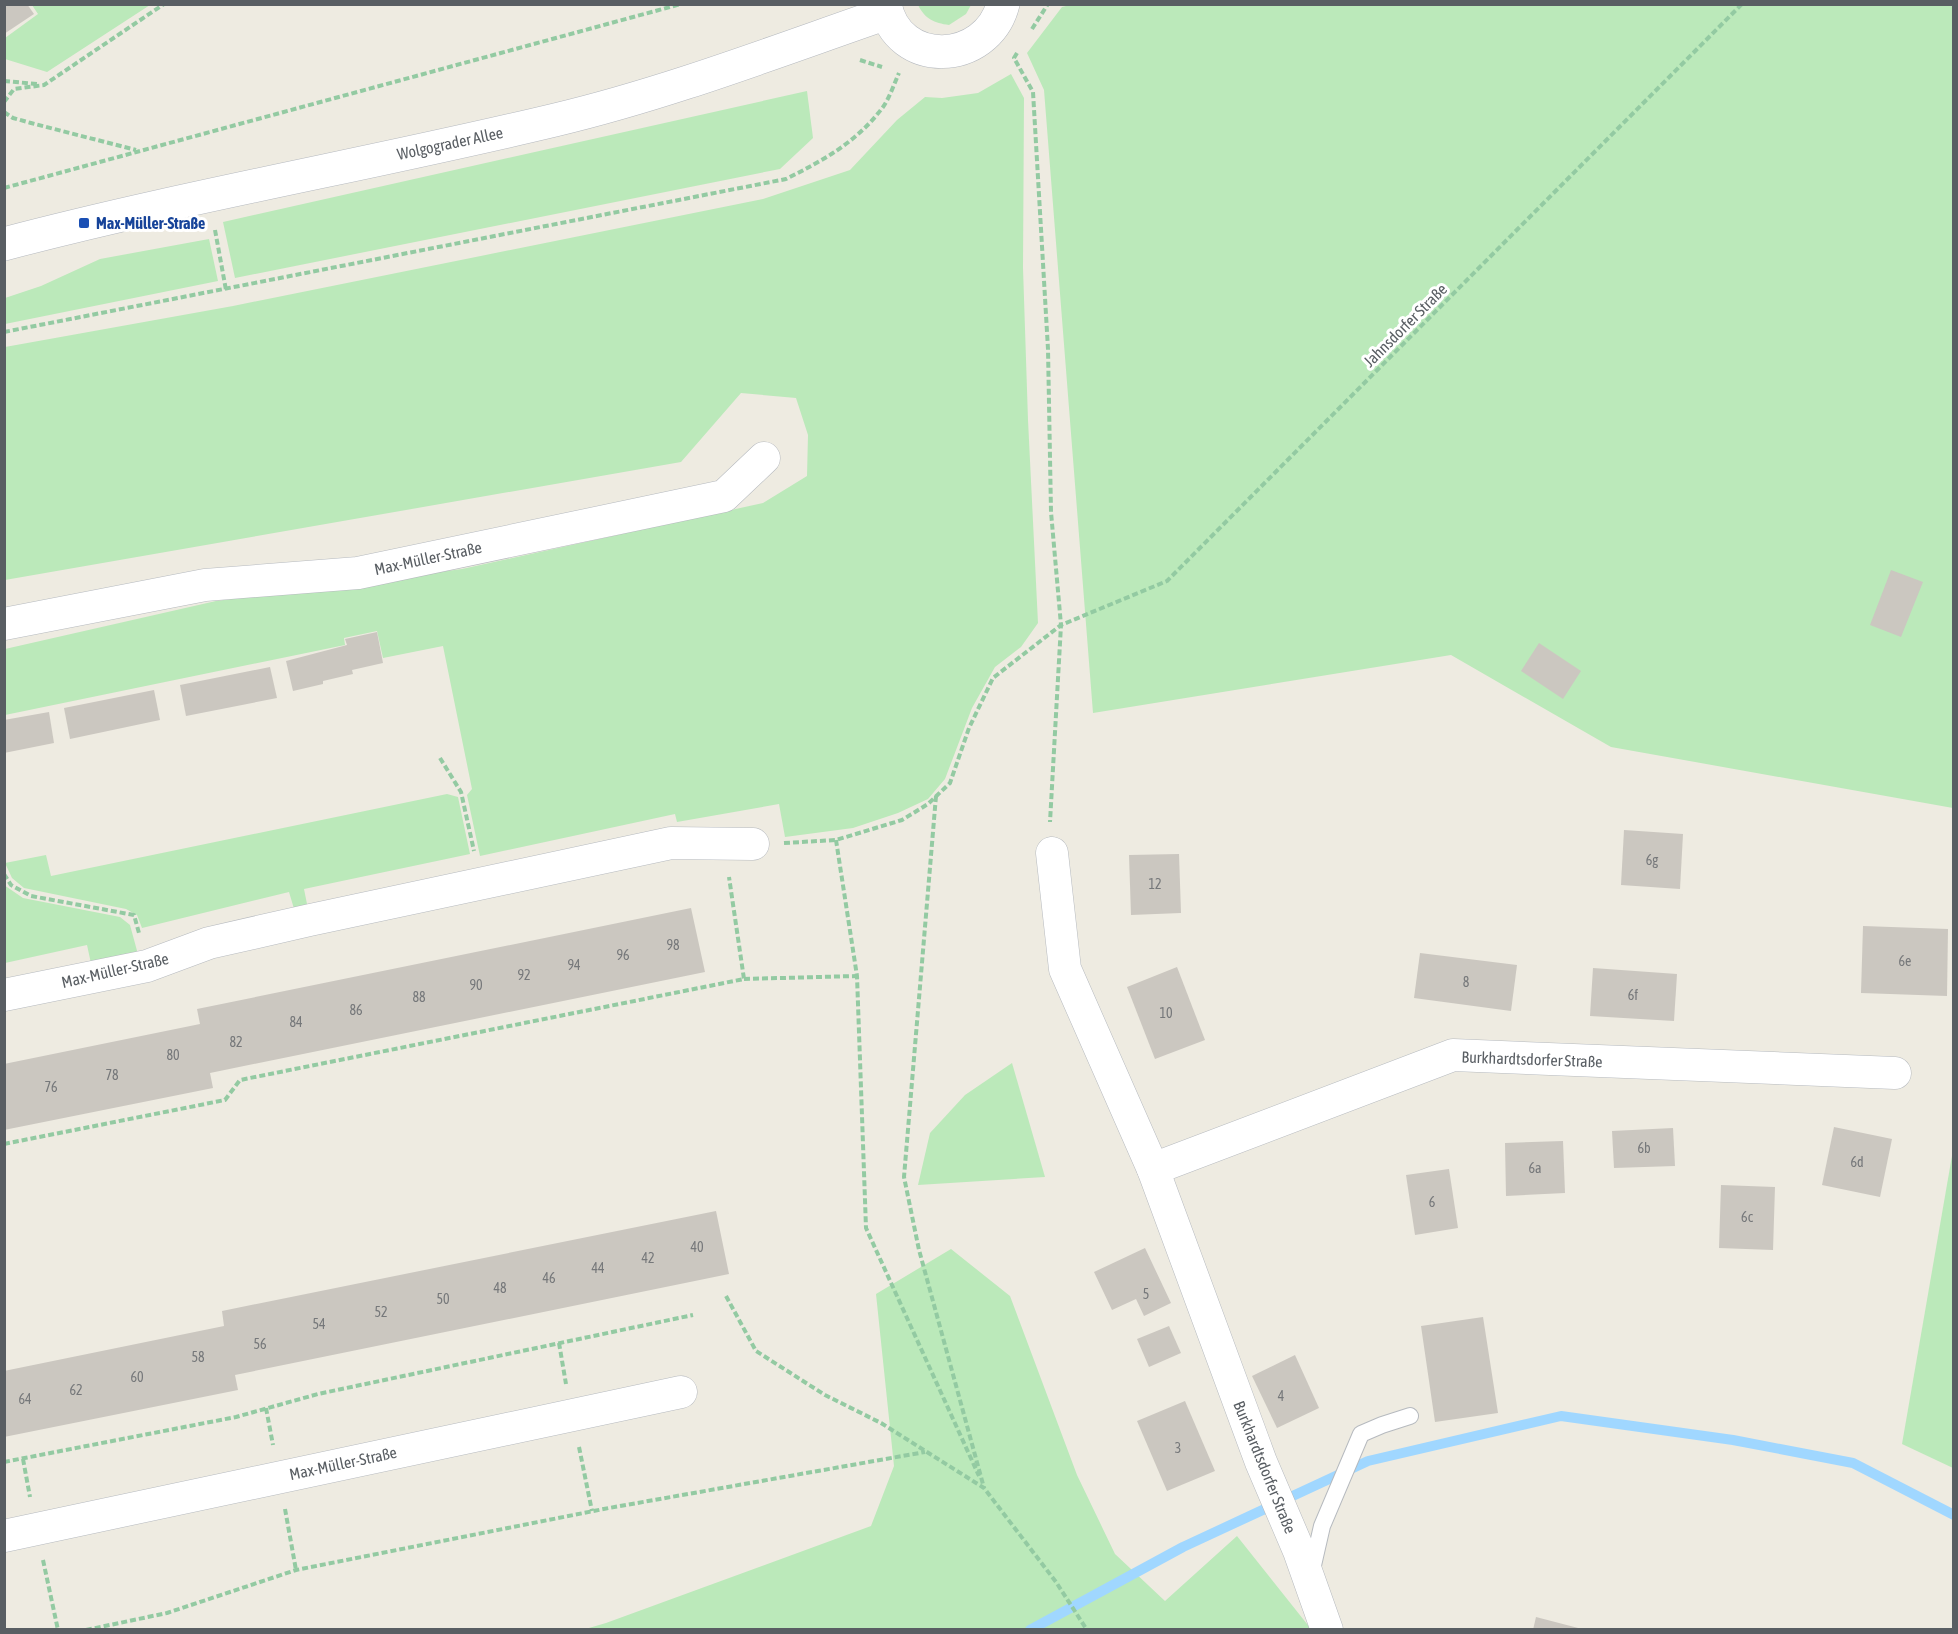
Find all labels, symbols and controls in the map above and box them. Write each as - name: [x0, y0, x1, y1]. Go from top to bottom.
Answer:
- street label: Wolgograder Allee: [395, 123, 505, 164]
- place label: Max-Müller-Straße: [96, 214, 205, 232]
- marker: Max-Müller-Straße: [77, 216, 91, 230]
- street label: Jahnsdorfer Straße: [1360, 280, 1450, 370]
- street label: Max-Müller-Straße: [373, 538, 483, 578]
- house number: 6g: [1646, 852, 1658, 868]
- house number: 12: [1148, 876, 1162, 892]
- house number: 98: [666, 937, 680, 953]
- house number: 96: [616, 947, 630, 963]
- street label: Max-Müller-Straße: [60, 949, 170, 991]
- house number: 6e: [1899, 953, 1911, 969]
- house number: 94: [567, 957, 581, 973]
- house number: 92: [517, 967, 531, 983]
- house number: 8: [1463, 974, 1470, 990]
- house number: 90: [469, 977, 483, 993]
- house number: 6f: [1628, 987, 1638, 1003]
- house number: 88: [412, 989, 426, 1005]
- house number: 86: [349, 1002, 363, 1018]
- house number: 10: [1159, 1005, 1173, 1021]
- house number: 84: [289, 1014, 303, 1030]
- house number: 82: [229, 1034, 243, 1050]
- house number: 80: [166, 1047, 180, 1063]
- street label: Burkhardtsdorfer Straße: [1461, 1048, 1603, 1070]
- house number: 78: [105, 1067, 119, 1083]
- house number: 76: [44, 1079, 58, 1095]
- house number: 6b: [1637, 1140, 1651, 1156]
- house number: 6d: [1850, 1154, 1864, 1170]
- house number: 6a: [1528, 1160, 1542, 1176]
- house number: 6: [1429, 1194, 1436, 1210]
- house number: 6c: [1741, 1209, 1754, 1225]
- house number: 40: [690, 1239, 704, 1255]
- house number: 42: [641, 1250, 655, 1266]
- house number: 44: [591, 1260, 605, 1276]
- house number: 46: [542, 1270, 556, 1286]
- house number: 48: [493, 1280, 507, 1296]
- house number: 5: [1143, 1286, 1149, 1302]
- house number: 50: [436, 1291, 450, 1307]
- house number: 52: [374, 1304, 388, 1320]
- house number: 54: [312, 1316, 326, 1332]
- house number: 56: [253, 1336, 267, 1352]
- house number: 58: [191, 1349, 205, 1365]
- house number: 60: [130, 1369, 144, 1385]
- house number: 62: [69, 1382, 83, 1398]
- house number: 4: [1278, 1388, 1285, 1404]
- house number: 64: [18, 1391, 32, 1407]
- street label: Burkhardtsdorfer Straße: [1230, 1398, 1300, 1536]
- house number: 3: [1175, 1440, 1181, 1456]
- street label: Max-Müller-Straße: [288, 1443, 398, 1483]

